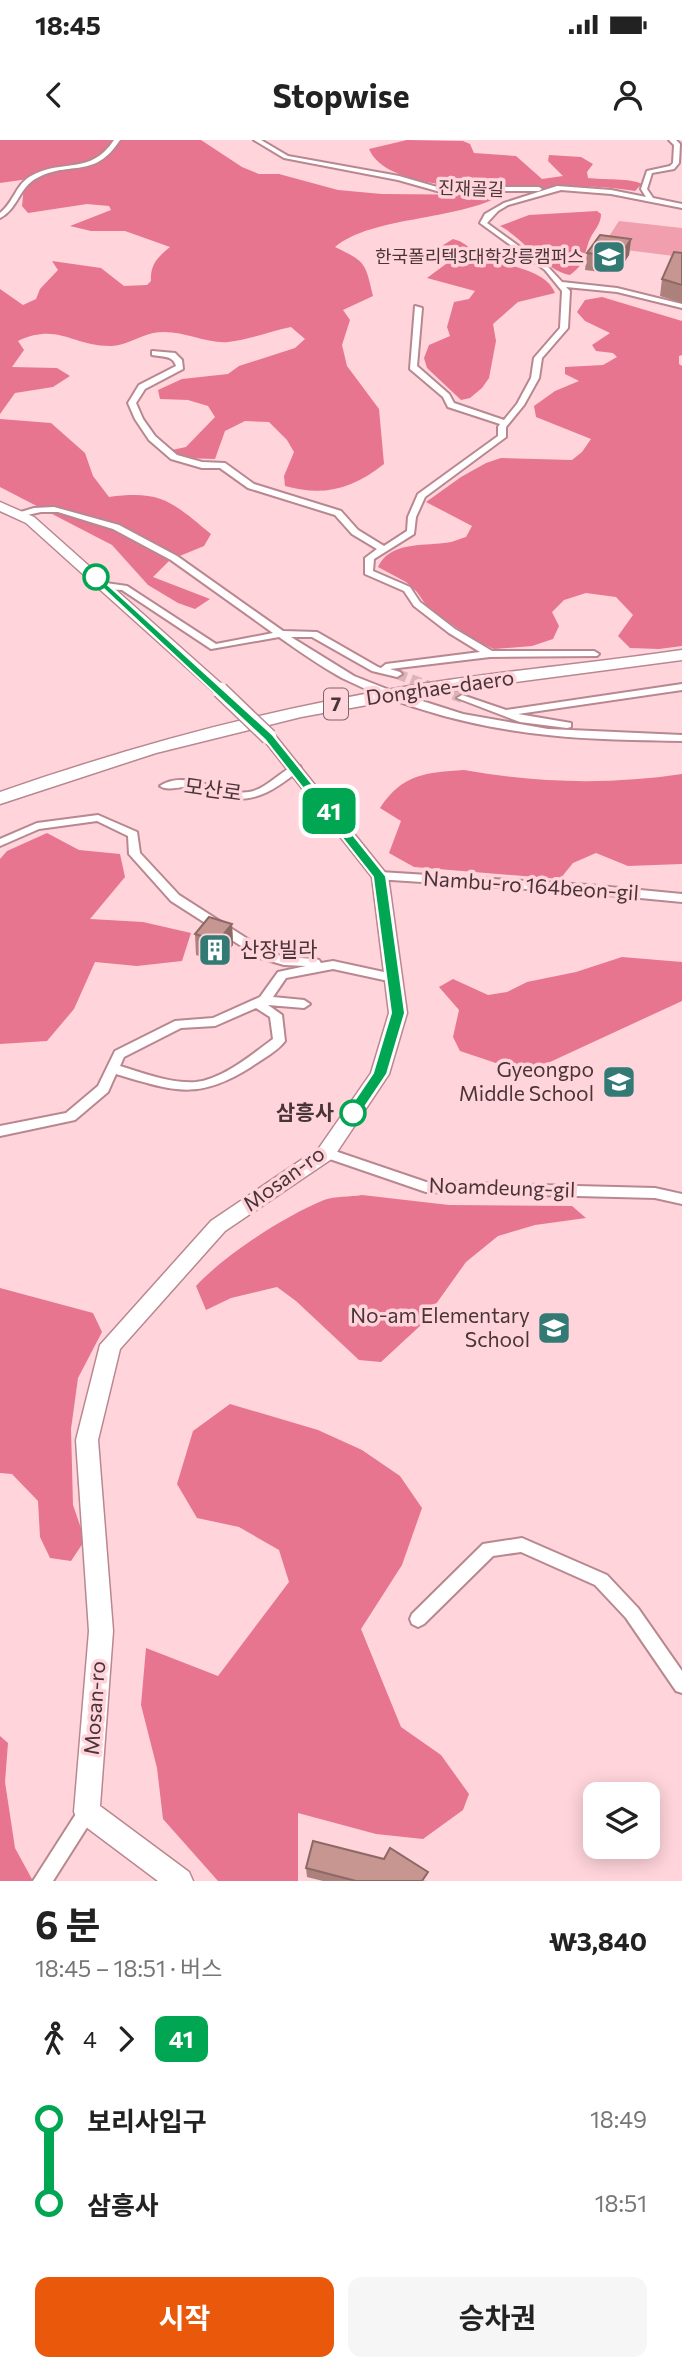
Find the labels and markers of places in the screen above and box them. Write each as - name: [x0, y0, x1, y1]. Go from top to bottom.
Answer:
- school or university icon: 한국폴리텍3대학강릉캠퍼스: [590, 238, 628, 276]
- place label: 한국폴리텍3대학강릉캠퍼스: [375, 245, 584, 267]
- unlabelled marker: [83, 564, 109, 590]
- building icon: 산장빌라: [196, 931, 234, 969]
- place label: 산장빌라: [240, 936, 317, 961]
- place label: Gyeongpo Middle School: [459, 1056, 594, 1105]
- school or university icon: Gyeongpo Middle School: [600, 1063, 638, 1101]
- place label: 삼흥사: [276, 1099, 334, 1124]
- marker: 삼흥사: [340, 1100, 366, 1126]
- place label: No-am Elementary School: [350, 1302, 530, 1351]
- school or university icon: No-am Elementary School: [535, 1309, 573, 1347]

